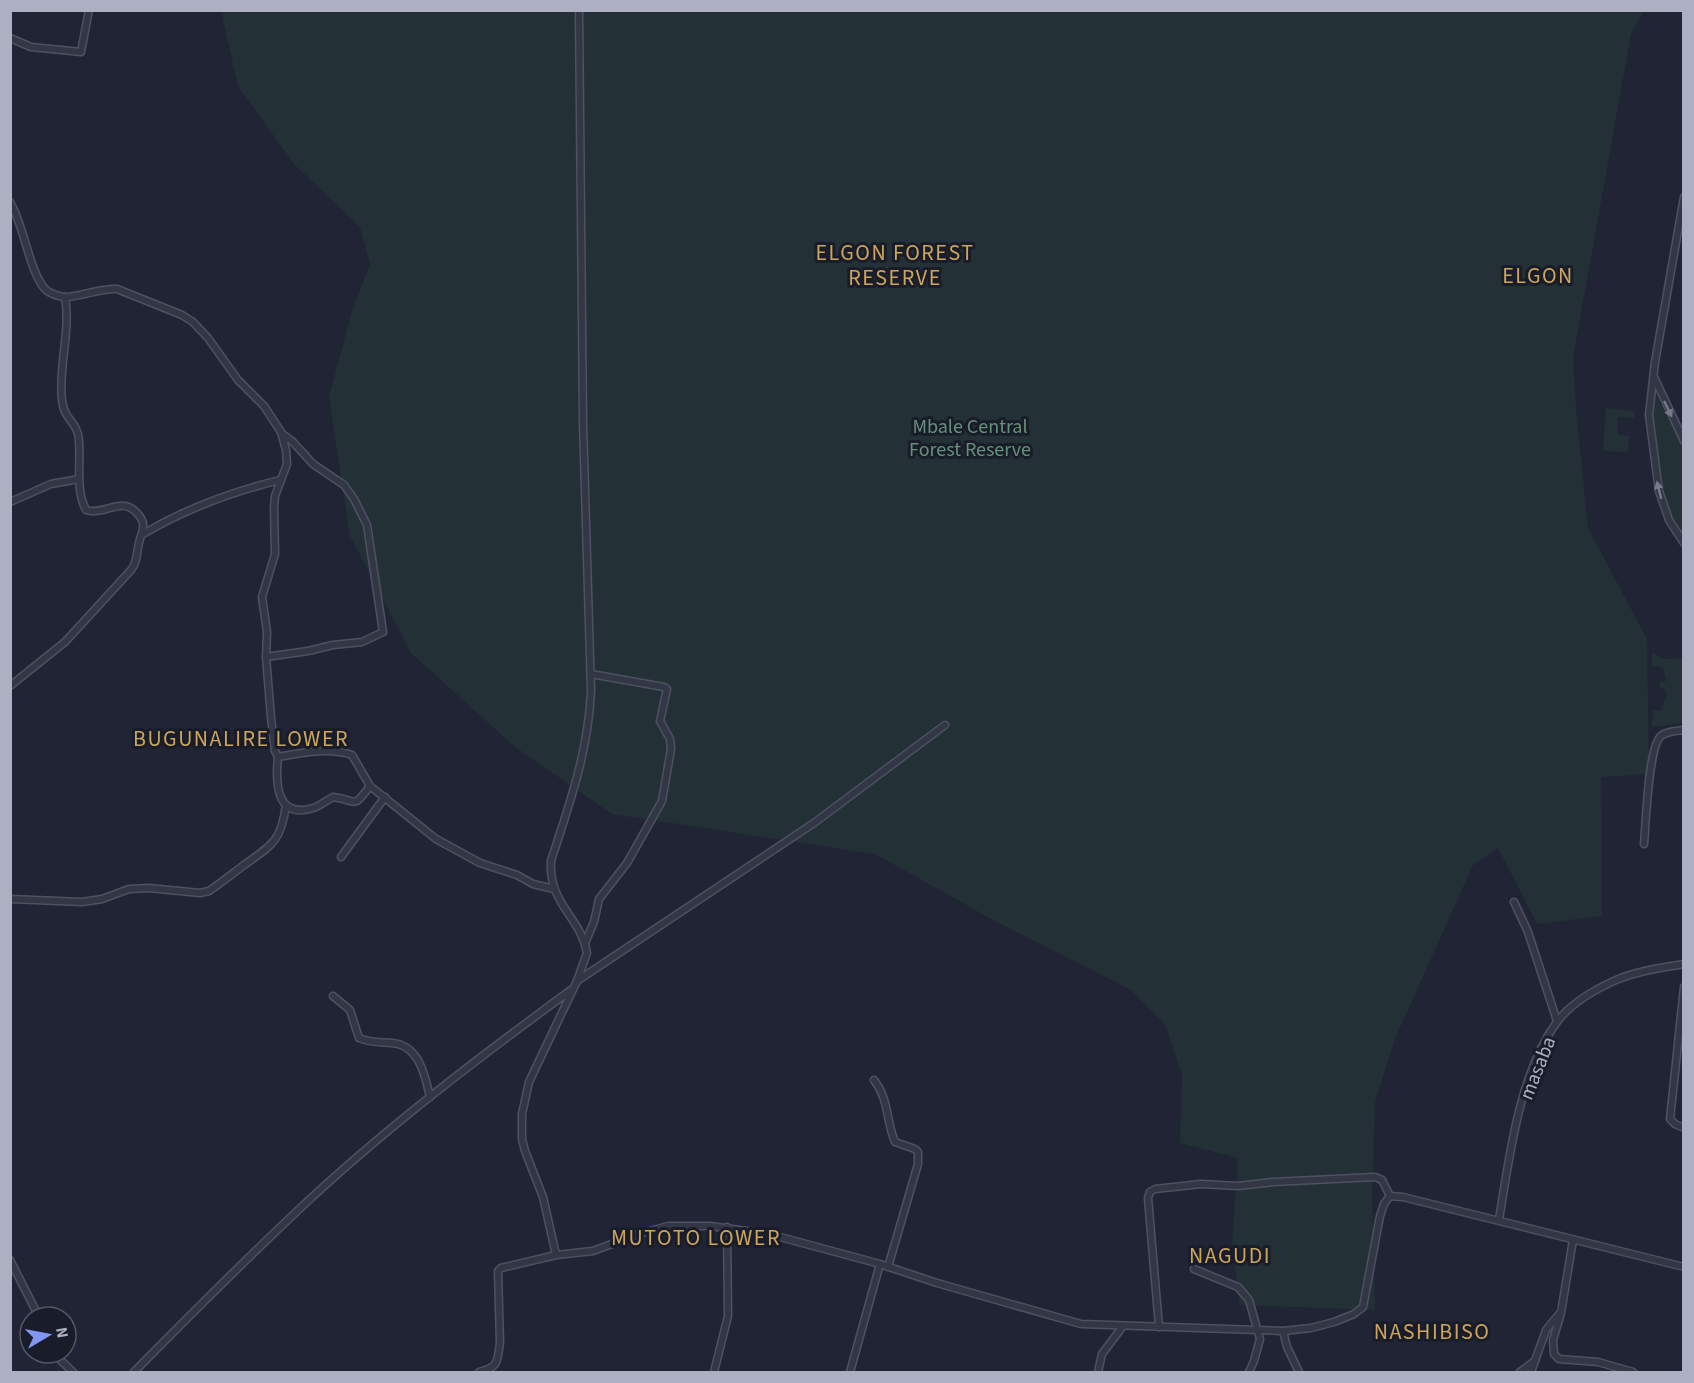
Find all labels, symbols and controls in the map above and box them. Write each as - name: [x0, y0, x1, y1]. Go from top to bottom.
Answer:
- district label: ELGON FOREST RESERVE: [816, 237, 975, 294]
- district label: ELGON: [1502, 260, 1574, 292]
- one-way arrow: [1663, 401, 1672, 418]
- park label: Mbale Central Forest Reserve: [909, 413, 1031, 464]
- one-way arrow: [1654, 481, 1664, 499]
- district label: BUGUNALIRE LOWER: [133, 723, 349, 755]
- street label: masaba: [1513, 1033, 1563, 1104]
- district label: MUTOTO LOWER: [611, 1222, 781, 1254]
- district label: NAGUDI: [1189, 1240, 1271, 1272]
- north arrow: [18, 1305, 78, 1365]
- district label: NASHIBISO: [1374, 1316, 1490, 1348]
- text: N: [50, 1325, 74, 1340]

